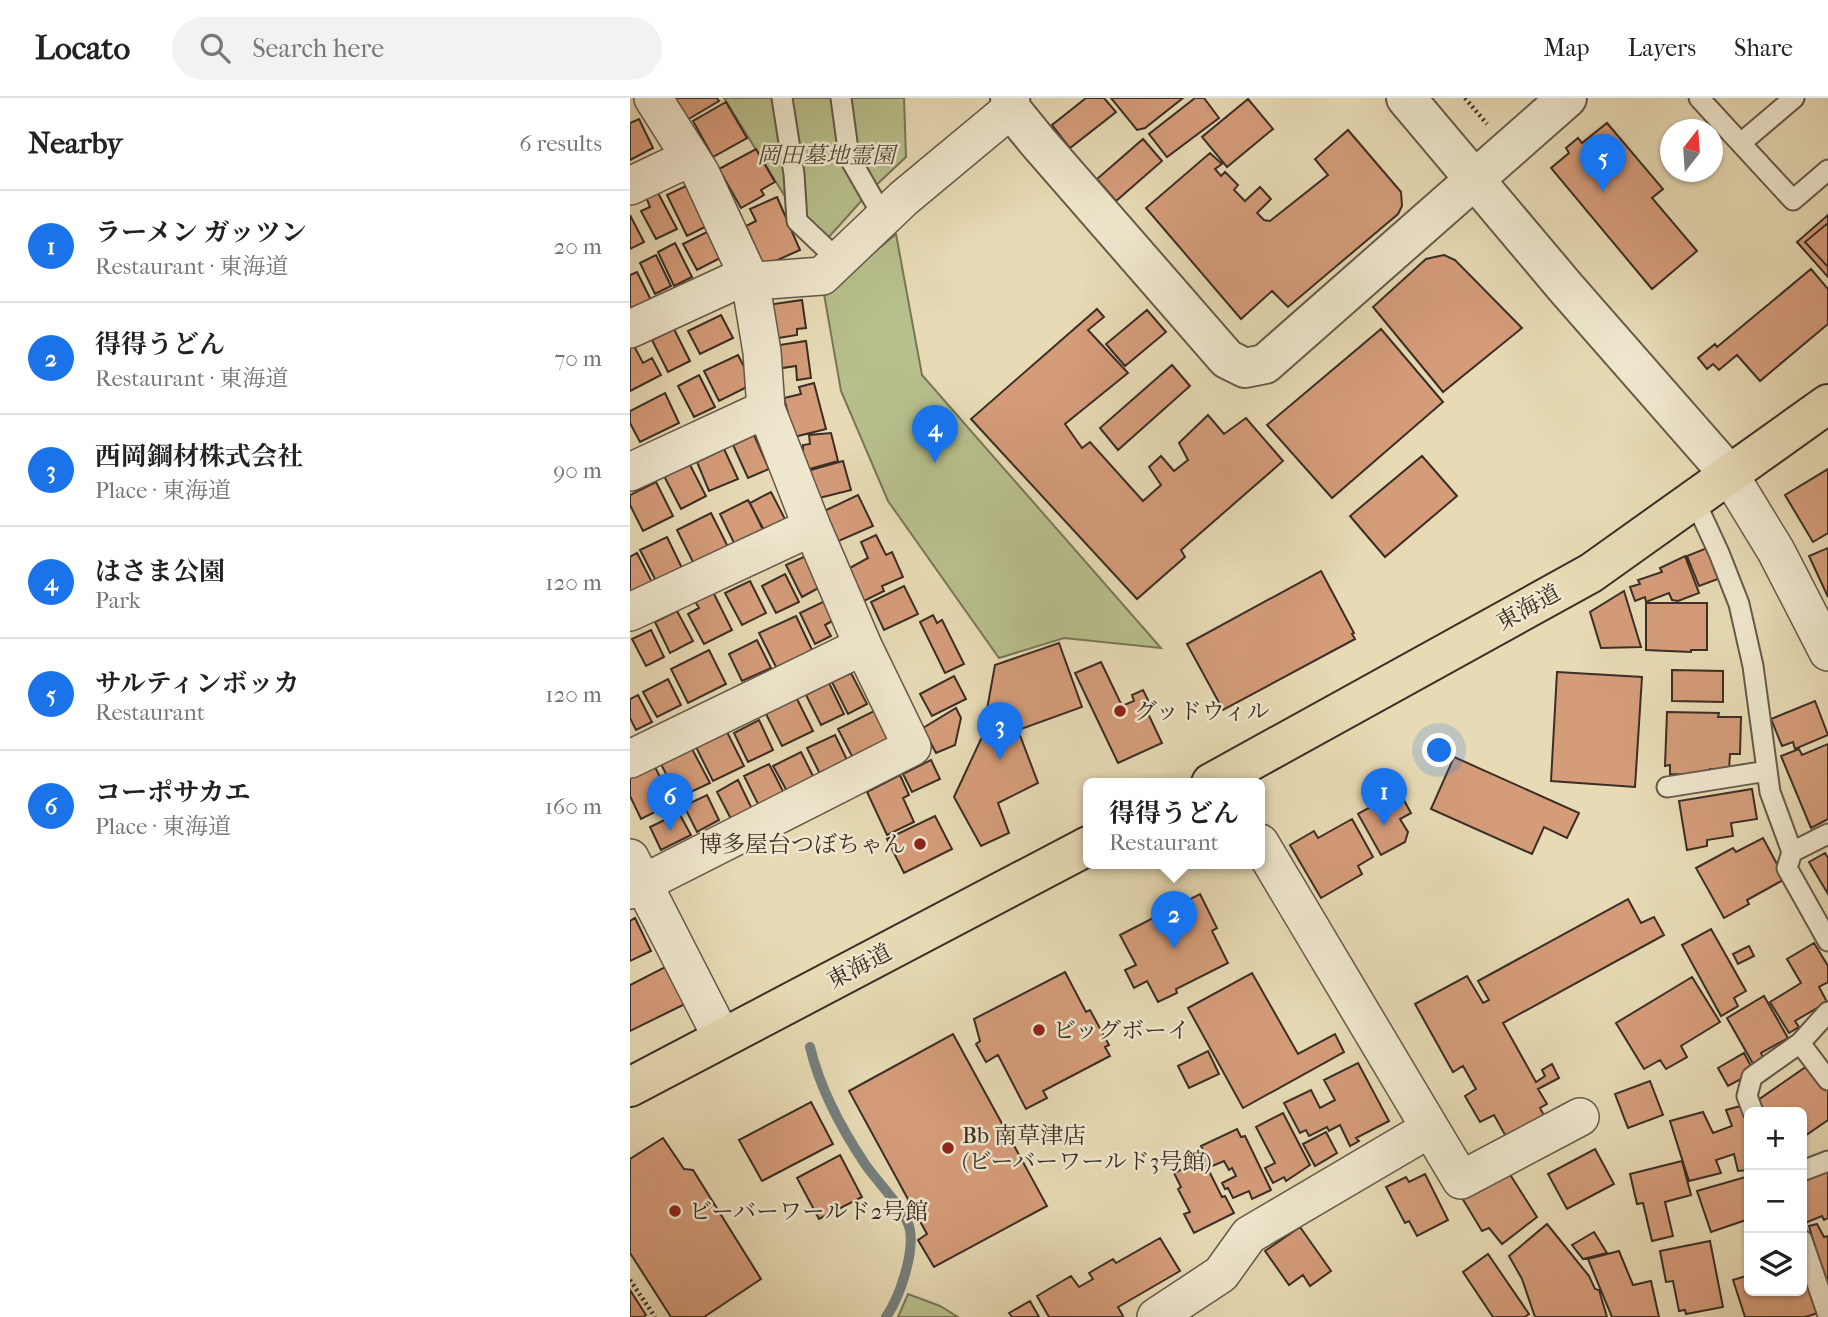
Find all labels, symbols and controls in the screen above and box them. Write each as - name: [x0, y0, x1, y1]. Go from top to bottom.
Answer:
- search box: [172, 17, 662, 80]
- text: Locato: [35, 29, 130, 68]
- icon: search: [196, 29, 234, 67]
- text: Search here: [252, 33, 384, 64]
- text: Map: [1544, 34, 1590, 62]
- text: Layers: [1628, 34, 1696, 62]
- text: Share: [1734, 34, 1793, 62]
- north arrow: [1660, 119, 1723, 182]
- text: Nearby: [28, 126, 123, 161]
- text: 6 results: [519, 130, 602, 157]
- pin: 5: [1580, 134, 1626, 192]
- park label: 岡田墓地霊園: [757, 142, 899, 169]
- text: ラーメン ガッツン: [95, 217, 307, 248]
- text: 1: [47, 233, 55, 260]
- text: 20 m: [553, 233, 602, 260]
- text: Restaurant · 東海道: [95, 253, 288, 280]
- text: 得得うどん: [95, 329, 225, 360]
- text: 2: [45, 345, 57, 372]
- text: 70 m: [554, 345, 602, 372]
- text: Restaurant · 東海道: [95, 365, 288, 392]
- pin: 4: [912, 405, 958, 463]
- text: 西岡鋼材株式会社: [95, 441, 303, 472]
- text: 3: [46, 457, 56, 484]
- text: 90 m: [553, 457, 602, 484]
- text: Place · 東海道: [95, 477, 231, 504]
- text: はさま公園: [95, 556, 225, 587]
- text: 4: [44, 569, 58, 596]
- text: 120 m: [545, 569, 602, 596]
- street label: 東海道: [1492, 579, 1565, 636]
- text: Park: [95, 587, 141, 614]
- text: サルティンボッカ: [95, 668, 300, 699]
- text: 5: [46, 681, 56, 708]
- text: 120 m: [545, 681, 602, 708]
- place label: グッドウィル: [1134, 698, 1269, 725]
- text: Restaurant: [95, 699, 205, 726]
- pin: 3: [977, 702, 1023, 760]
- marker: グッドウィル: [1112, 703, 1128, 719]
- your location: [1422, 733, 1456, 767]
- pin: 1: [1361, 768, 1407, 826]
- pin: 6: [647, 773, 693, 831]
- text: コーポサカエ: [95, 777, 250, 808]
- popup: [1083, 778, 1265, 869]
- text: 6: [45, 793, 57, 820]
- text: 160 m: [545, 793, 602, 820]
- text: 得得うどん: [1109, 798, 1239, 829]
- text: Place · 東海道: [95, 813, 231, 840]
- text: Restaurant: [1109, 829, 1219, 856]
- place label: 博多屋台つぼちゃん: [699, 831, 906, 858]
- marker: 博多屋台つぼちゃん: [912, 836, 928, 852]
- pin: 2: [1151, 891, 1197, 949]
- street label: 東海道: [822, 938, 896, 995]
- place label: ビッグボーイ: [1053, 1017, 1190, 1044]
- marker: ビッグボーイ: [1031, 1022, 1047, 1038]
- map controls: [1744, 1107, 1807, 1296]
- button: +: [1744, 1107, 1807, 1170]
- place label: Bb 南草津店 (ビーバーワールド3号館): [962, 1122, 1212, 1175]
- marker: Bb 南草津店 (ビーバーワールド3号館): [940, 1140, 956, 1156]
- button: −: [1744, 1170, 1807, 1233]
- place label: ビーバーワールド2号館: [689, 1198, 928, 1225]
- marker: ビーバーワールド2号館: [667, 1203, 683, 1219]
- button: layers: [1744, 1233, 1807, 1296]

